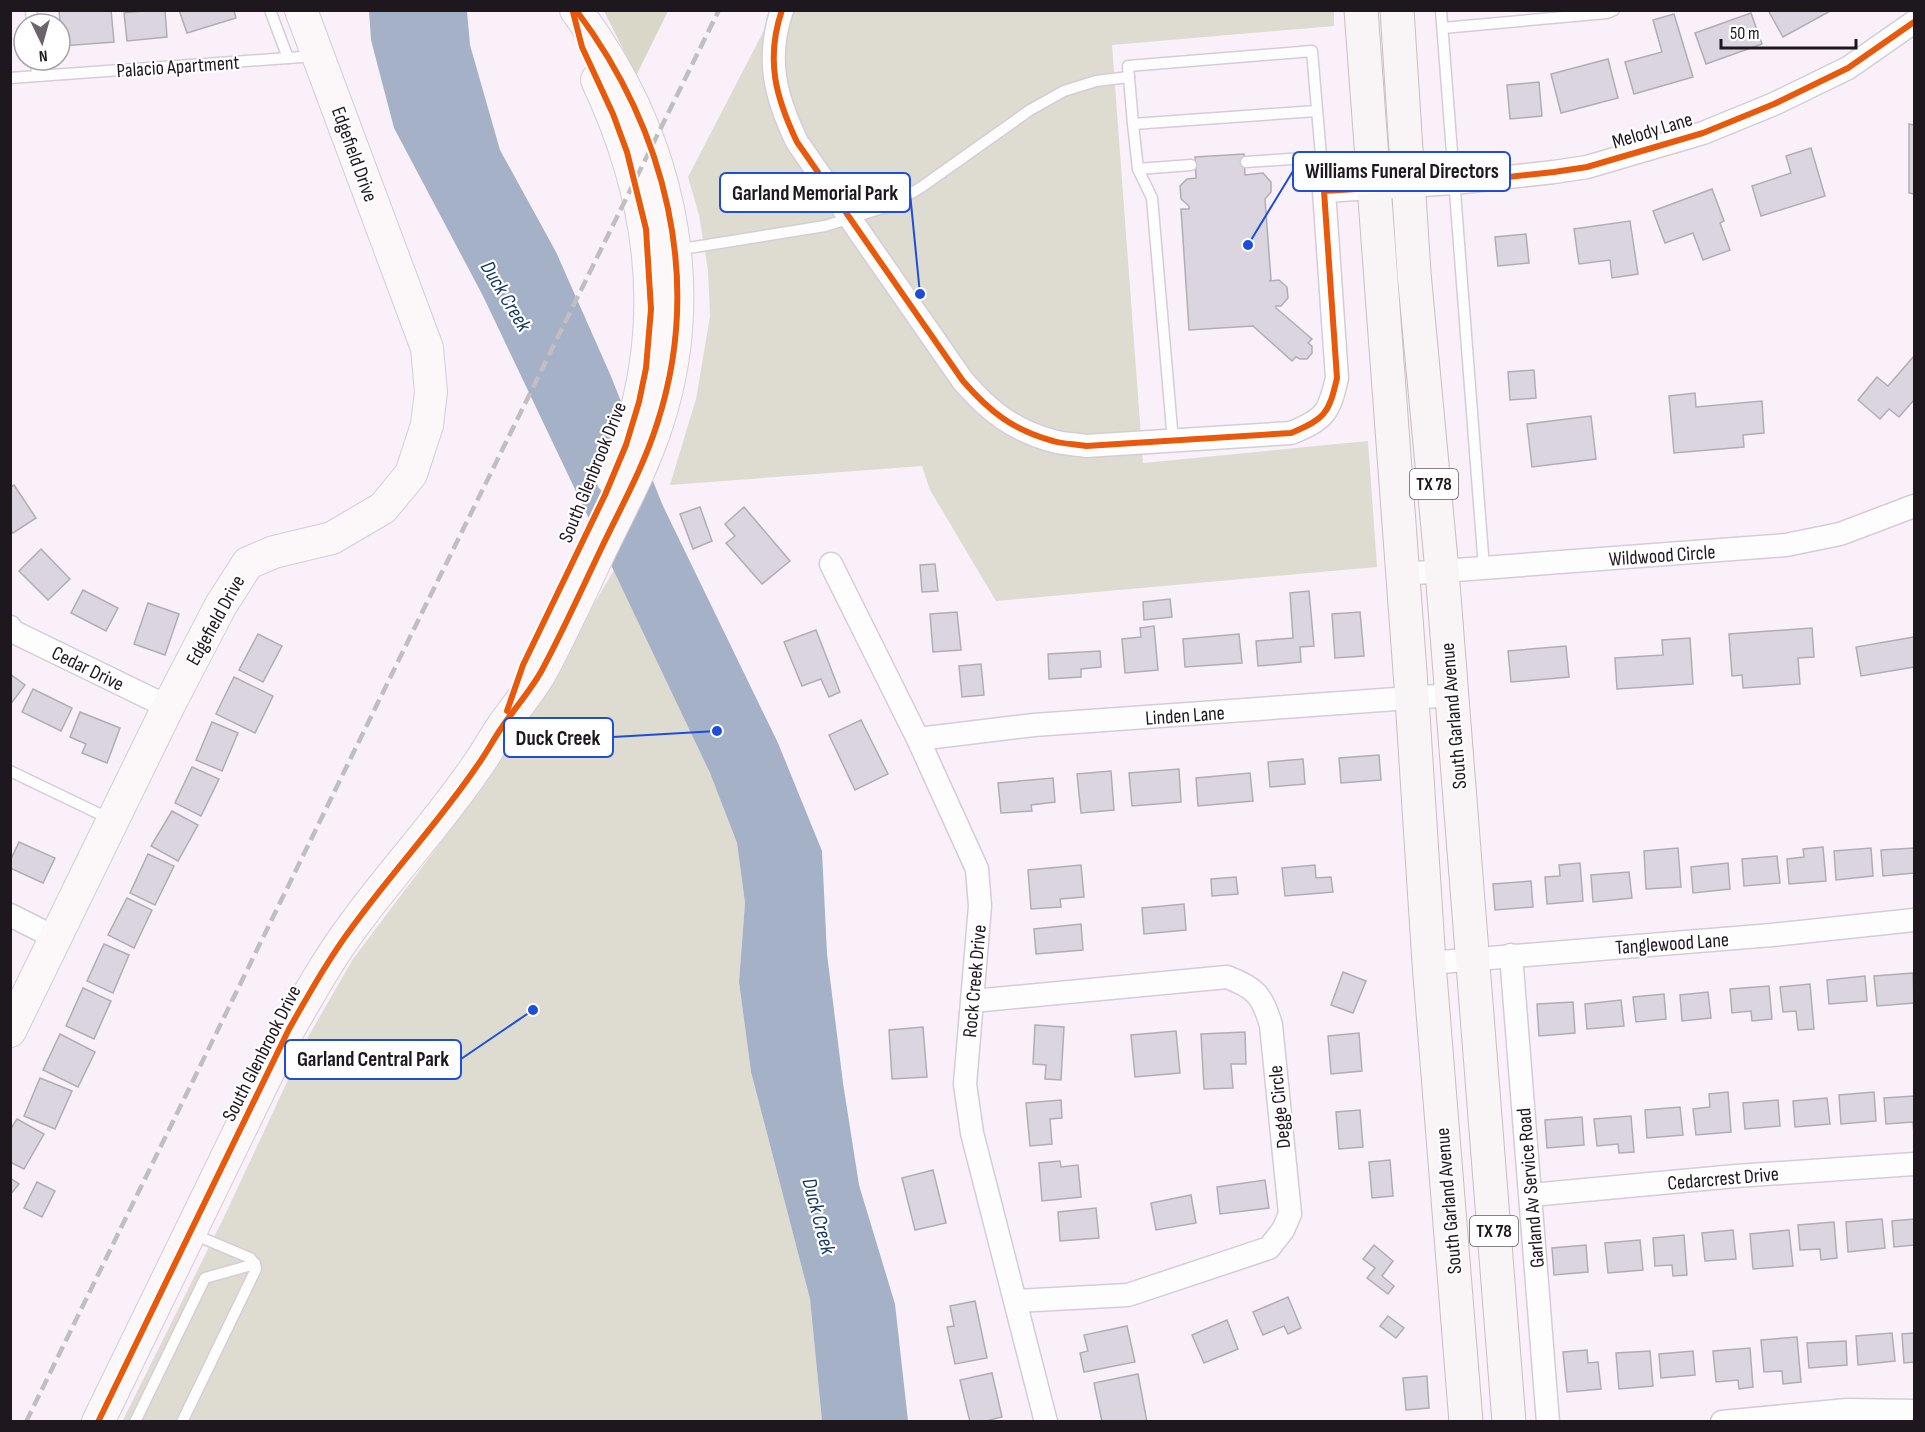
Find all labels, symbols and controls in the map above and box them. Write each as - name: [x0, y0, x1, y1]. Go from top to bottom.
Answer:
- north arrow: [12, 12, 72, 72]
- scale bar: [1721, 12, 1856, 50]
- text: 50 m: [1730, 23, 1760, 44]
- text: N: [38, 46, 48, 65]
- street label: Palacio Apartment: [116, 51, 240, 83]
- street label: Edgefield Drive: [326, 104, 382, 205]
- street label: Melody Lane: [1609, 107, 1695, 155]
- callout: Williams Funeral Directors: [1293, 152, 1510, 191]
- text: Williams Funeral Directors: [1305, 159, 1499, 184]
- callout: Garland Memorial Park: [720, 173, 910, 212]
- text: Garland Memorial Park: [732, 181, 898, 206]
- water label: Duck Creek: [475, 256, 537, 337]
- street label: South Glenbrook Drive: [554, 399, 632, 546]
- road number: TX 78: [1410, 469, 1458, 499]
- street label: Wildwood Circle: [1608, 540, 1716, 572]
- street label: Edgefield Drive: [181, 571, 250, 670]
- street label: Cedar Drive: [47, 641, 128, 697]
- street label: South Garland Avenue: [1436, 642, 1472, 790]
- street label: Linden Lane: [1145, 701, 1226, 731]
- callout: Duck Creek: [504, 718, 613, 757]
- text: Duck Creek: [516, 726, 601, 751]
- street label: Rock Creek Drive: [958, 924, 992, 1038]
- street label: Tanglewood Lane: [1615, 928, 1730, 960]
- street label: South Glenbrook Drive: [217, 981, 307, 1125]
- callout: Garland Central Park: [285, 1040, 461, 1079]
- text: Garland Central Park: [297, 1047, 449, 1072]
- street label: Degge Circle: [1264, 1064, 1296, 1150]
- street label: Garland Av Service Road: [1512, 1107, 1550, 1269]
- street label: South Garland Avenue: [1431, 1127, 1467, 1275]
- street label: Cedarcrest Drive: [1666, 1162, 1780, 1196]
- water label: Duck Creek: [796, 1175, 841, 1258]
- road number: TX 78: [1470, 1216, 1518, 1246]

